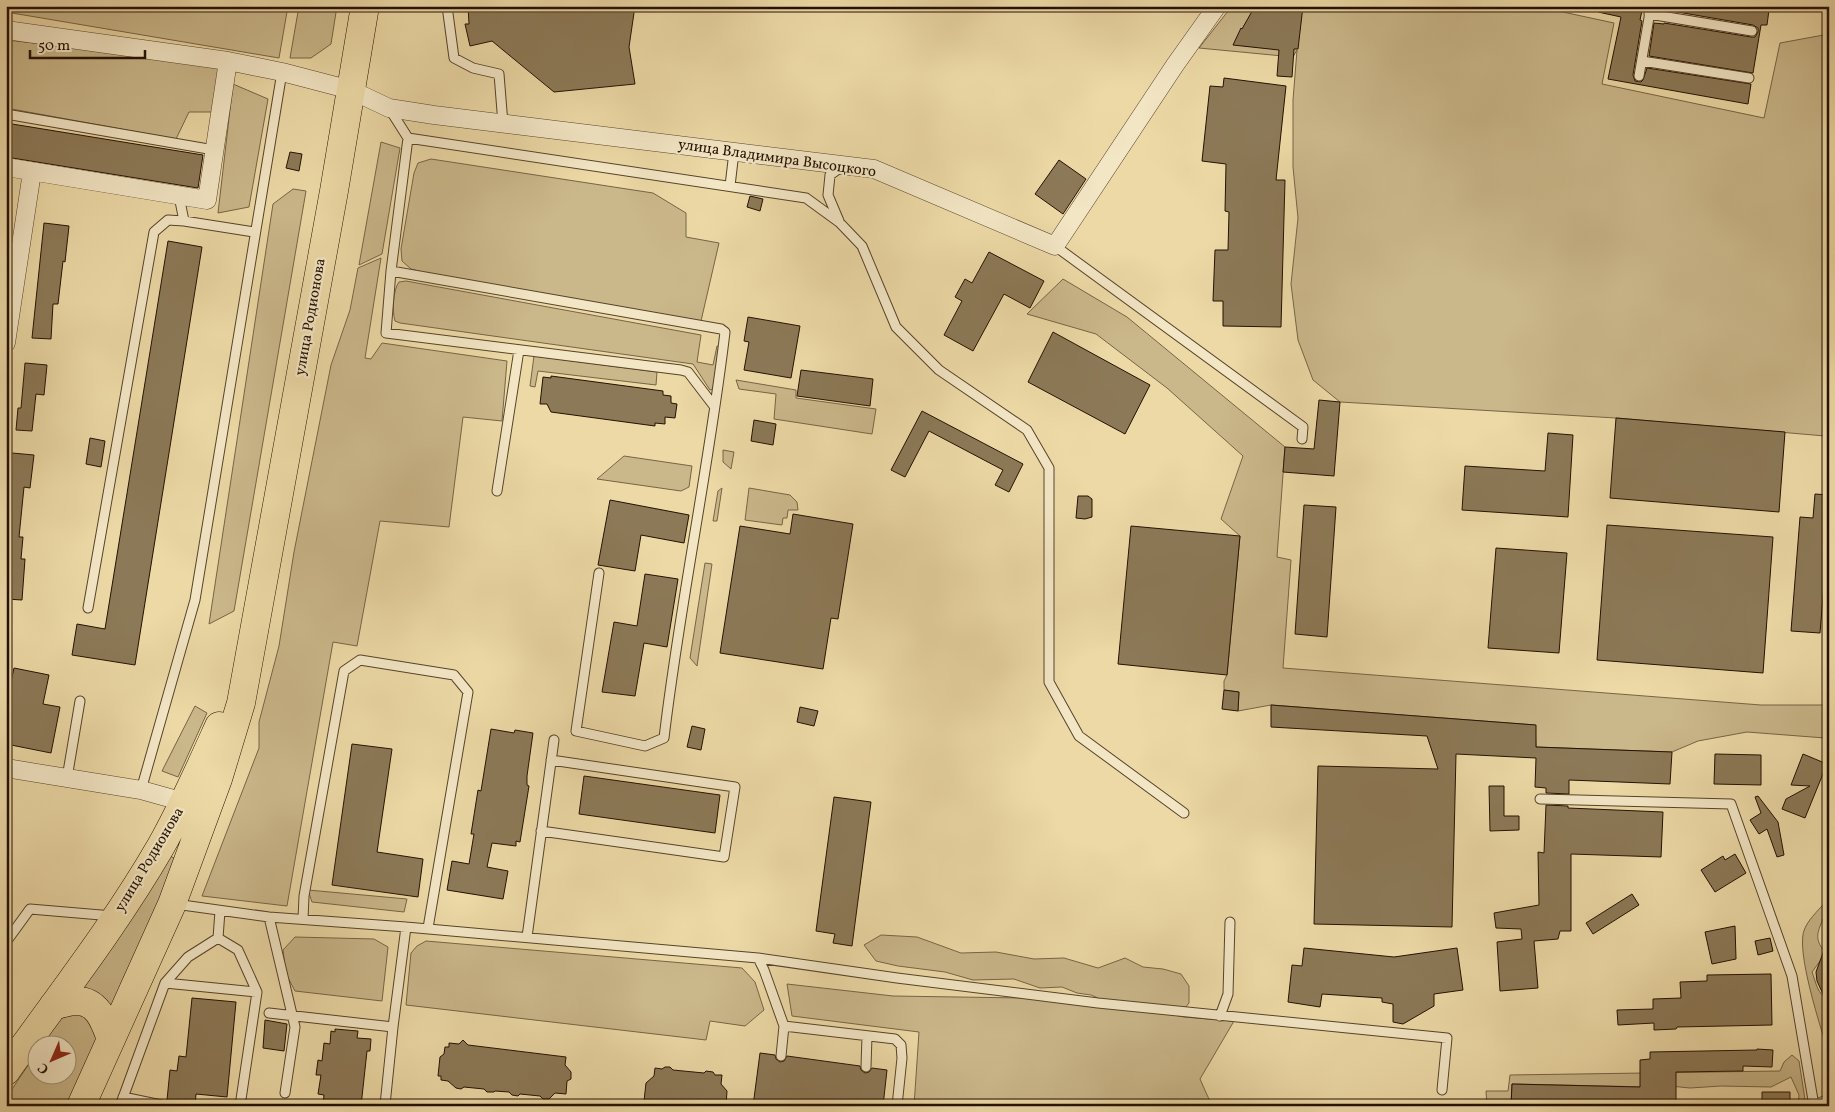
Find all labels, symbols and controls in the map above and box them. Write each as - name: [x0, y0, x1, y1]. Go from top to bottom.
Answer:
- scale bar: [30, 28, 145, 60]
- text: 50 m: [38, 36, 70, 57]
- street label: улица Владимира Высоцкого: [677, 135, 877, 183]
- street label: улица Родионова: [290, 257, 332, 377]
- street label: улица Родионова: [110, 804, 190, 916]
- north arrow: [28, 1034, 78, 1084]
- text: С: [34, 1058, 54, 1078]

